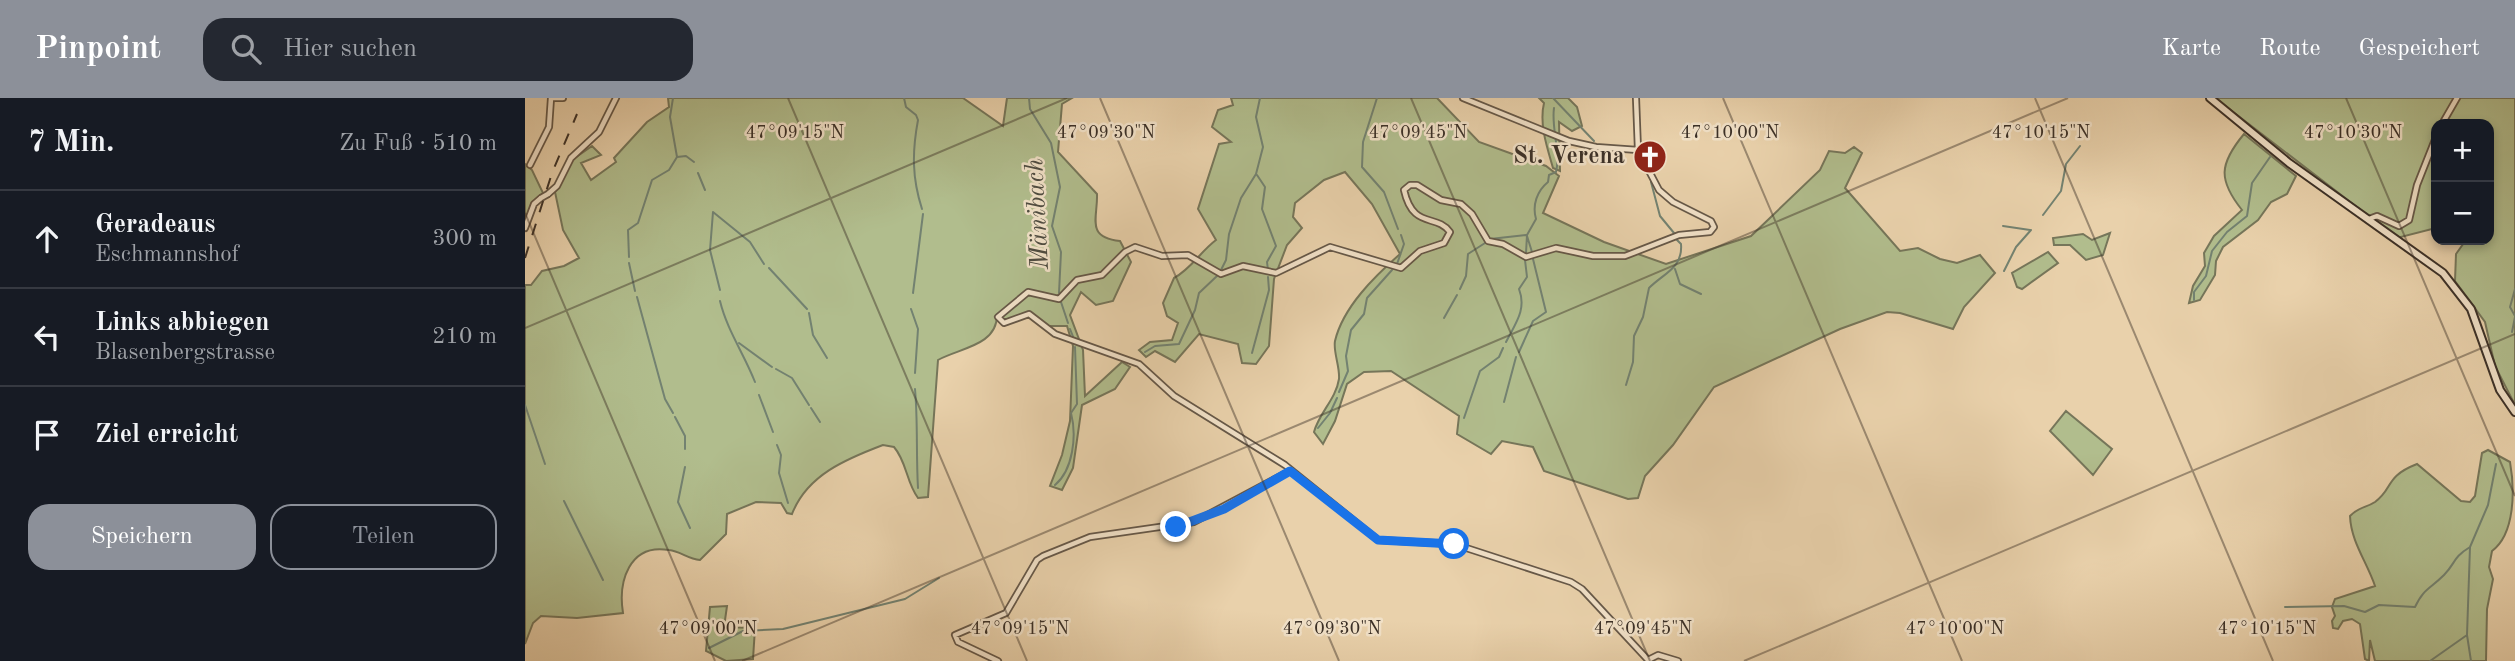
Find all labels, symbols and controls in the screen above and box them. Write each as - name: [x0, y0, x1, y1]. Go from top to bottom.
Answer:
- search box: [203, 18, 693, 81]
- icon: search: [227, 30, 265, 68]
- text: Pinpoint: [35, 33, 161, 66]
- text: Hier suchen: [283, 36, 417, 62]
- text: Karte: [2162, 37, 2221, 61]
- text: Route: [2259, 37, 2321, 61]
- text: Gespeichert: [2359, 37, 2480, 61]
- map controls: [2431, 119, 2494, 245]
- button: +: [2431, 119, 2494, 182]
- text: 47°09'15"N: [746, 124, 844, 142]
- text: 47°09'30"N: [1057, 124, 1155, 142]
- text: 47°09'45"N: [1369, 124, 1467, 142]
- text: 47°10'00"N: [1681, 124, 1779, 142]
- text: 47°10'15"N: [1992, 124, 2090, 142]
- text: 47°10'30"N: [2304, 124, 2402, 142]
- text: 7 Min.: [28, 128, 114, 158]
- text: Zu Fuß · 510 m: [339, 132, 497, 155]
- church icon: St. Verena: [1631, 138, 1669, 176]
- place label: St. Verena: [1513, 145, 1625, 169]
- water label: Mänibach: [1022, 158, 1054, 271]
- button: −: [2431, 182, 2494, 245]
- text: Geradeaus: [95, 212, 215, 238]
- icon: ahead: [28, 220, 66, 258]
- text: 300 m: [432, 227, 497, 250]
- text: Eschmannshof: [95, 243, 239, 266]
- text: Links abbiegen: [95, 310, 269, 336]
- icon: left: [28, 318, 66, 356]
- text: 210 m: [432, 325, 497, 348]
- text: Blasenbergstrasse: [95, 341, 275, 364]
- icon: arrive: [28, 416, 66, 454]
- text: Ziel erreicht: [95, 422, 238, 448]
- button: Speichern: [28, 504, 256, 570]
- button: Teilen: [270, 504, 497, 570]
- route end: [1160, 511, 1191, 542]
- route start: [1438, 528, 1469, 559]
- text: 47°09'00"N: [659, 620, 757, 638]
- text: 47°09'15"N: [971, 620, 1069, 638]
- text: 47°09'30"N: [1283, 620, 1381, 638]
- text: 47°09'45"N: [1594, 620, 1692, 638]
- text: 47°10'00"N: [1906, 620, 2004, 638]
- text: 47°10'15"N: [2218, 620, 2316, 638]

